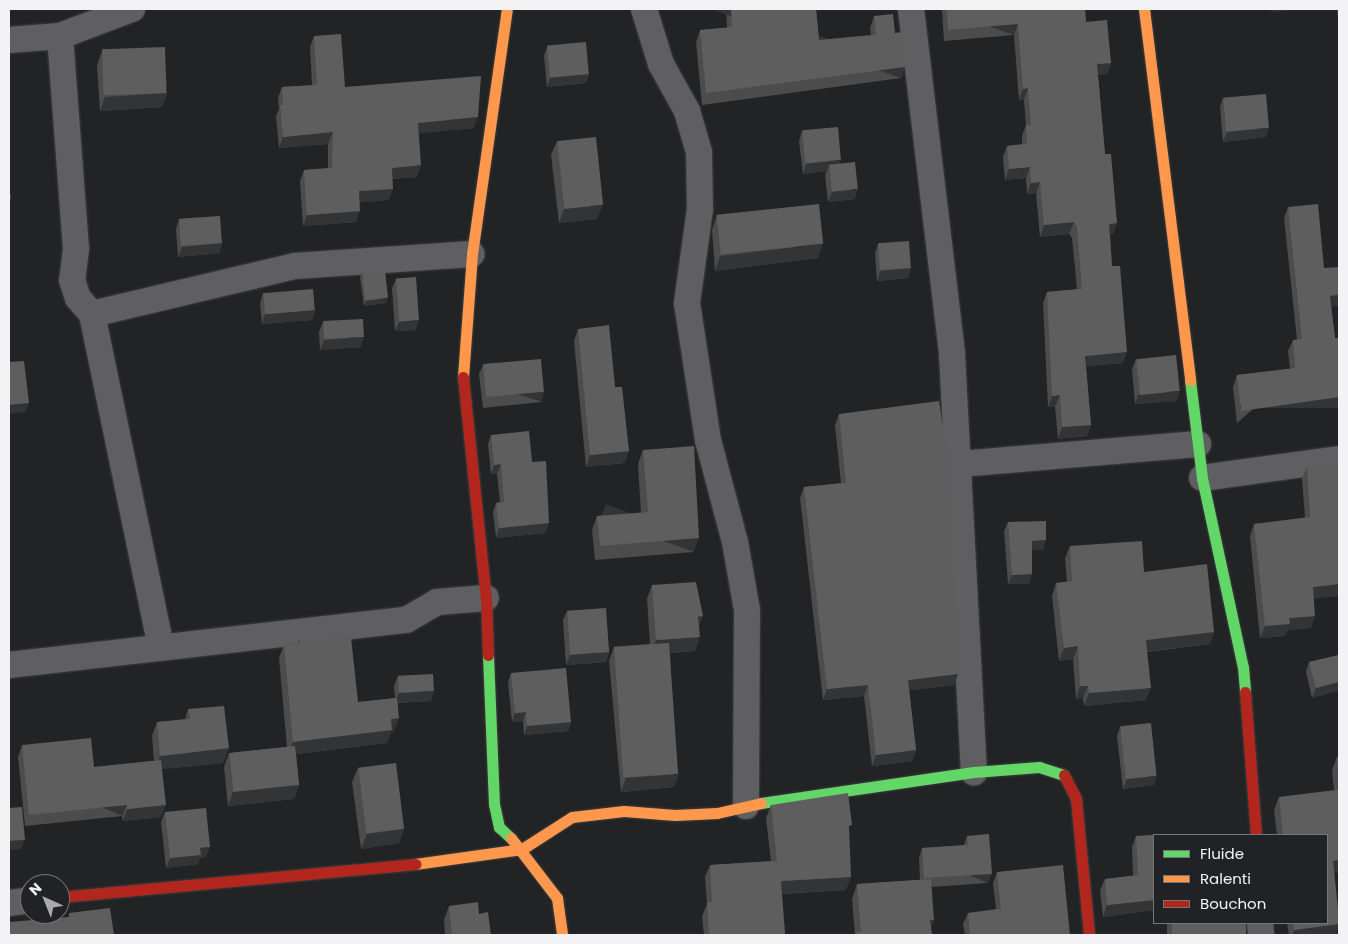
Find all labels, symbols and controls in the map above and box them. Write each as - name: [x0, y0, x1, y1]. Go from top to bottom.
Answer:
- legend: [1153, 834, 1328, 924]
- text: Fluide: [1200, 843, 1244, 864]
- text: Ralenti: [1200, 868, 1251, 889]
- north arrow: [20, 874, 70, 924]
- text: N: [25, 878, 46, 900]
- text: Bouchon: [1200, 893, 1266, 914]

